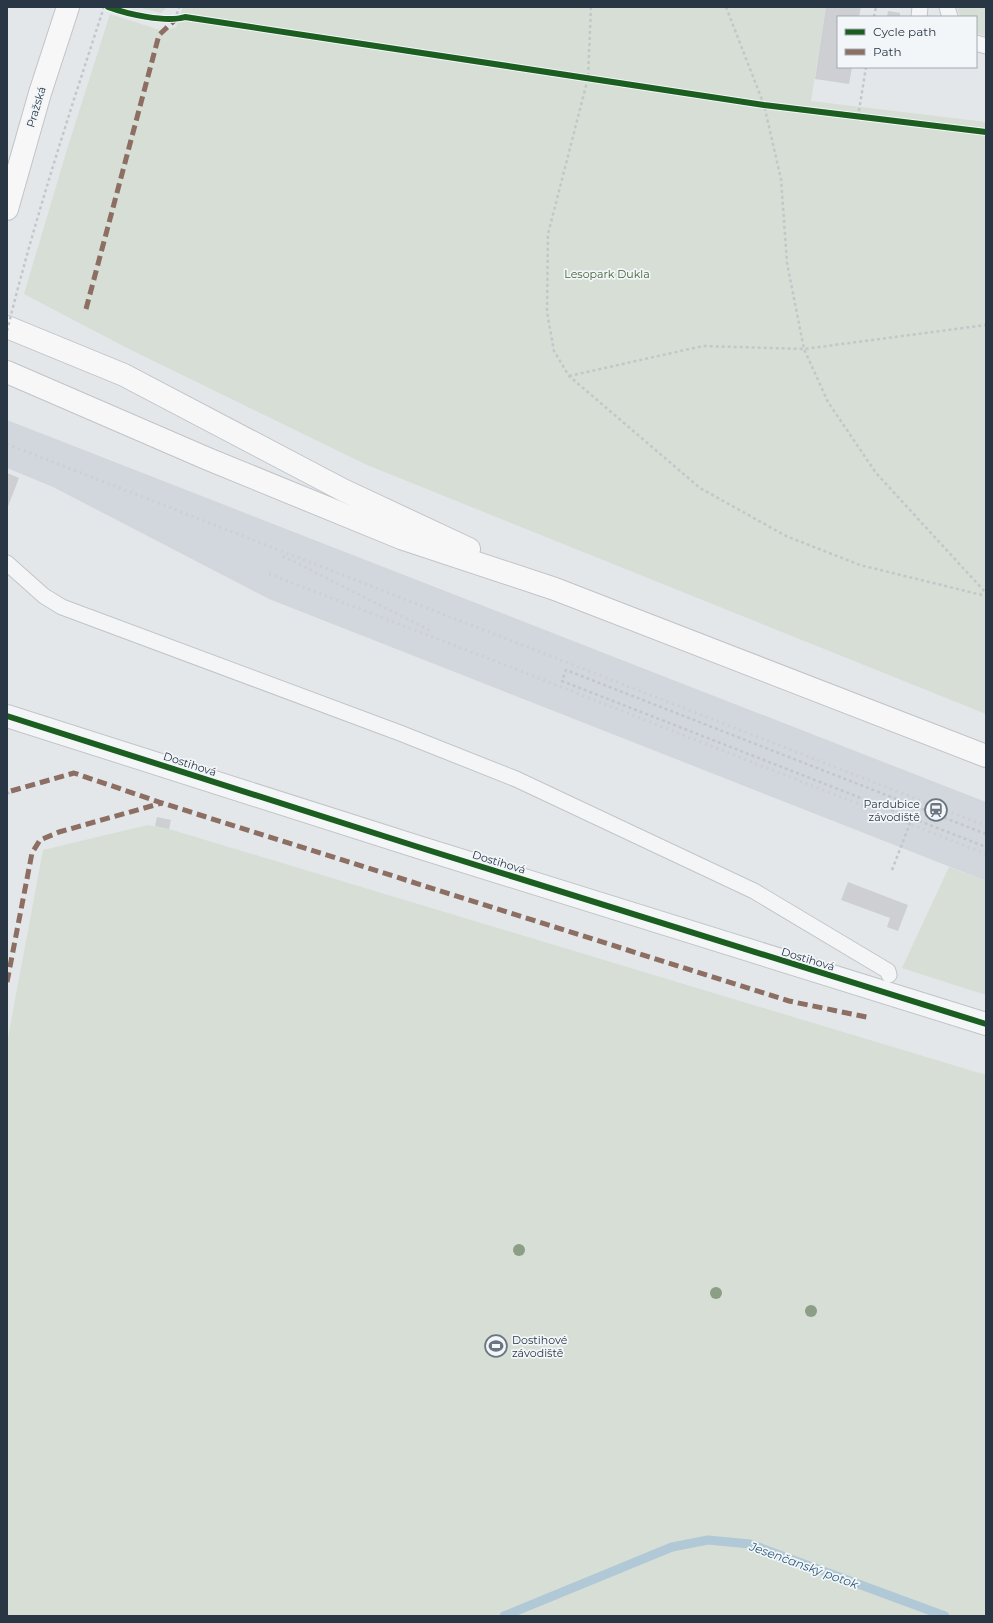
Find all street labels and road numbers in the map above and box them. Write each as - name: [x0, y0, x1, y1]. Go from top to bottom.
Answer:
- street label: Pražská: [23, 85, 49, 129]
- street label: Dostihová: [162, 749, 218, 779]
- street label: Dostihová: [471, 847, 527, 877]
- street label: Dostihová: [780, 944, 836, 974]

